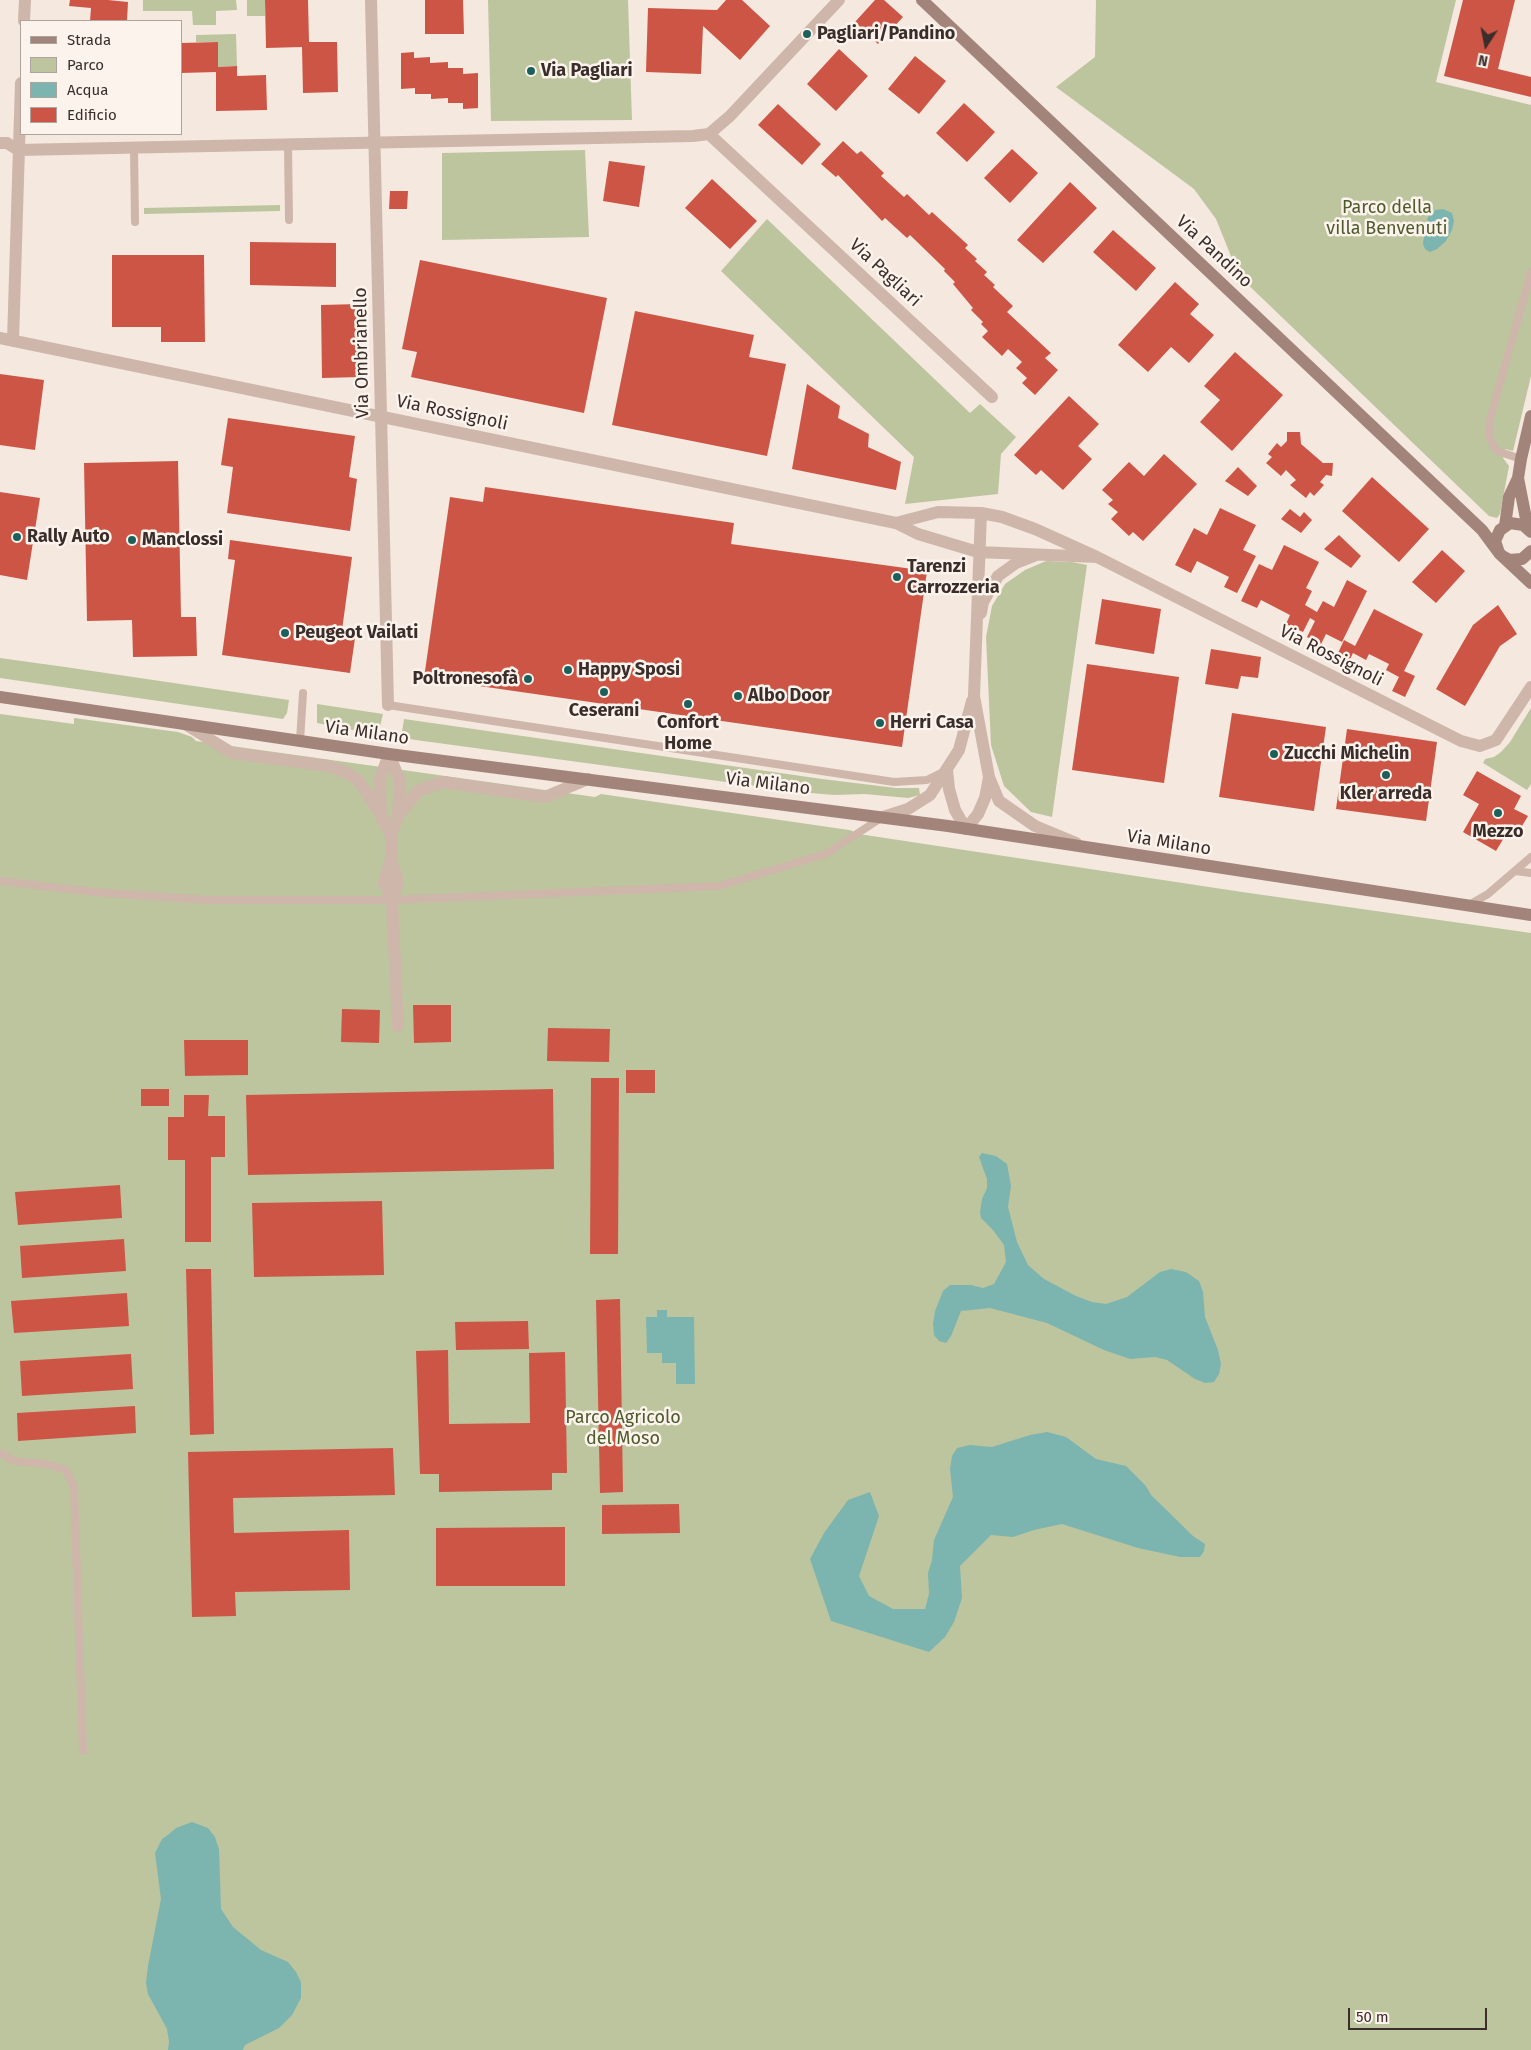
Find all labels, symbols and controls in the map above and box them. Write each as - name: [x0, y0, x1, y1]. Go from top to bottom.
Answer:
- legend: [20, 20, 182, 135]
- north arrow: [1461, 20, 1511, 70]
- place label: Pagliari/Pandino: [817, 23, 955, 45]
- marker: Pagliari/Pandino: [801, 28, 813, 40]
- text: Strada: [67, 31, 111, 49]
- text: N: [1477, 51, 1489, 69]
- text: Parco: [67, 56, 104, 74]
- place label: Via Pagliari: [541, 60, 633, 82]
- marker: Via Pagliari: [525, 65, 537, 77]
- text: Acqua: [67, 81, 108, 99]
- text: Edificio: [67, 106, 117, 124]
- park label: Parco della villa Benvenuti: [1326, 197, 1448, 240]
- street label: Via Pandino: [1171, 211, 1257, 293]
- street label: Via Pagliari: [845, 234, 925, 312]
- street label: Via Ombrianello: [350, 287, 374, 419]
- street label: Via Rossignoli: [394, 391, 510, 435]
- place label: Rally Auto: [27, 526, 110, 548]
- place label: Manclossi: [142, 529, 223, 551]
- marker: Rally Auto: [11, 531, 23, 543]
- marker: Manclossi: [126, 534, 138, 546]
- place label: Tarenzi Carrozzeria: [907, 556, 1000, 598]
- marker: Tarenzi Carrozzeria: [891, 571, 903, 583]
- street label: Via Rossignoli: [1276, 621, 1386, 691]
- place label: Peugeot Vailati: [295, 622, 418, 644]
- marker: Peugeot Vailati: [279, 627, 291, 639]
- place label: Happy Sposi: [578, 659, 680, 681]
- marker: Happy Sposi: [562, 664, 574, 676]
- place label: Poltronesofà: [412, 668, 518, 690]
- marker: Poltronesofà: [522, 673, 534, 685]
- place label: Albo Door: [748, 685, 829, 707]
- marker: Ceserani: [598, 686, 610, 698]
- marker: Albo Door: [732, 690, 744, 702]
- marker: Confort Home: [682, 698, 694, 710]
- place label: Ceserani: [569, 700, 639, 722]
- place label: Confort Home: [657, 712, 719, 754]
- place label: Herri Casa: [890, 712, 974, 734]
- street label: Via Milano: [324, 716, 410, 750]
- marker: Herri Casa: [874, 717, 886, 729]
- place label: Zucchi Michelin: [1284, 743, 1409, 765]
- marker: Zucchi Michelin: [1268, 748, 1280, 760]
- street label: Via Milano: [725, 768, 811, 800]
- marker: Kler arreda: [1380, 769, 1392, 781]
- place label: Kler arreda: [1340, 783, 1432, 805]
- marker: Mezzo: [1492, 807, 1504, 819]
- place label: Mezzo: [1473, 821, 1523, 843]
- street label: Via Milano: [1125, 826, 1213, 860]
- park label: Parco Agricolo del Moso: [565, 1407, 681, 1450]
- scale bar: [1351, 1998, 1490, 2030]
- text: 50 m: [1356, 2008, 1389, 2026]

